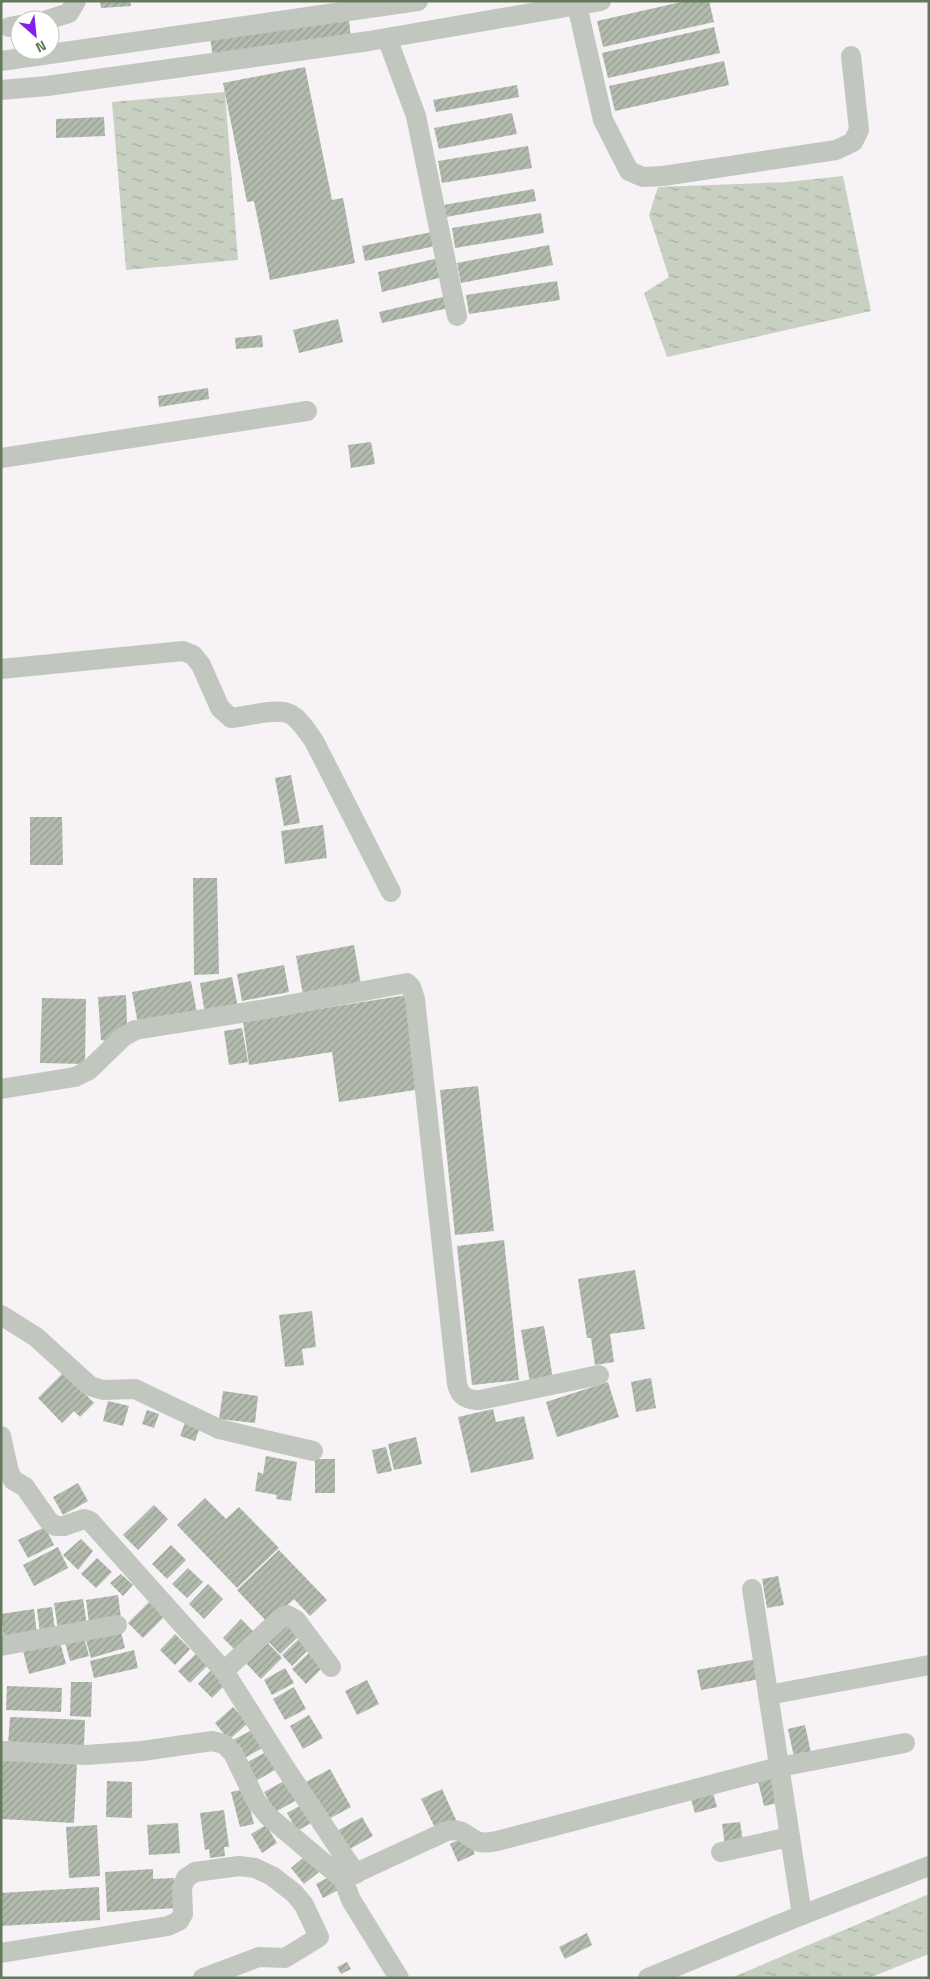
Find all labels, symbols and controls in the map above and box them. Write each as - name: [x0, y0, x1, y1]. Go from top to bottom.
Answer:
- north arrow: [10, 10, 60, 60]
- text: N: [32, 35, 50, 59]

